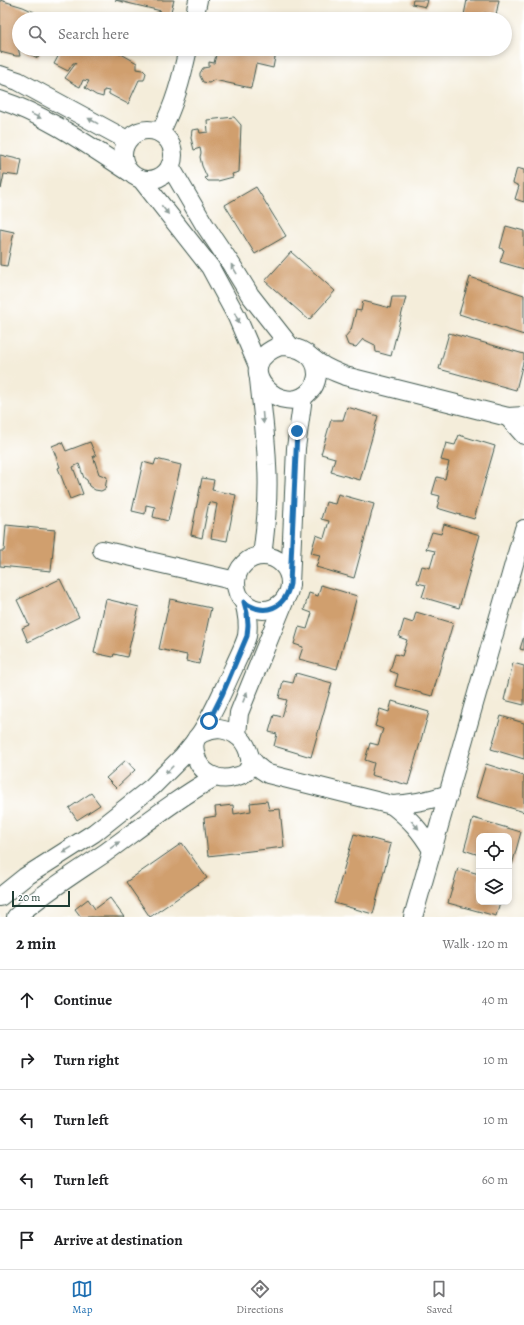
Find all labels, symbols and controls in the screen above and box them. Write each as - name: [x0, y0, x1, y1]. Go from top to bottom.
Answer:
- search box: [12, 12, 512, 56]
- icon: search: [26, 23, 48, 45]
- text: Search here: [58, 24, 129, 44]
- one-way arrow: [30, 113, 41, 119]
- one-way arrow: [87, 118, 99, 124]
- one-way arrow: [161, 205, 169, 216]
- one-way arrow: [230, 264, 238, 274]
- one-way arrow: [234, 312, 240, 324]
- one-way arrow: [260, 412, 266, 424]
- route end: [288, 422, 306, 440]
- one-way arrow: [242, 692, 248, 703]
- route start: [200, 712, 218, 730]
- one-way arrow: [164, 765, 174, 775]
- one-way arrow: [410, 820, 420, 830]
- map controls: [476, 833, 512, 905]
- button: locate: [476, 833, 512, 869]
- one-way arrow: [110, 841, 121, 849]
- one-way arrow: [62, 846, 72, 854]
- button: layers: [476, 869, 512, 905]
- scale bar: [12, 889, 70, 908]
- text: 20 m: [18, 890, 40, 905]
- text: 2 min: [16, 932, 56, 955]
- text: Walk · 120 m: [443, 935, 508, 952]
- icon: ahead: [16, 989, 38, 1011]
- text: Continue: [54, 990, 112, 1010]
- text: 40 m: [482, 991, 508, 1008]
- icon: right: [16, 1049, 38, 1071]
- text: Turn right: [54, 1050, 119, 1070]
- text: 10 m: [483, 1051, 508, 1068]
- icon: left: [16, 1109, 38, 1131]
- text: Turn left: [54, 1110, 109, 1130]
- text: 10 m: [483, 1111, 508, 1128]
- icon: left: [16, 1169, 38, 1191]
- text: Turn left: [54, 1170, 109, 1190]
- text: 60 m: [482, 1171, 508, 1188]
- icon: arrive: [16, 1229, 38, 1251]
- text: Arrive at destination: [54, 1230, 183, 1250]
- tab: Map: [71, 1278, 93, 1317]
- tab: Directions: [236, 1278, 284, 1317]
- tab: Saved: [426, 1278, 453, 1317]

